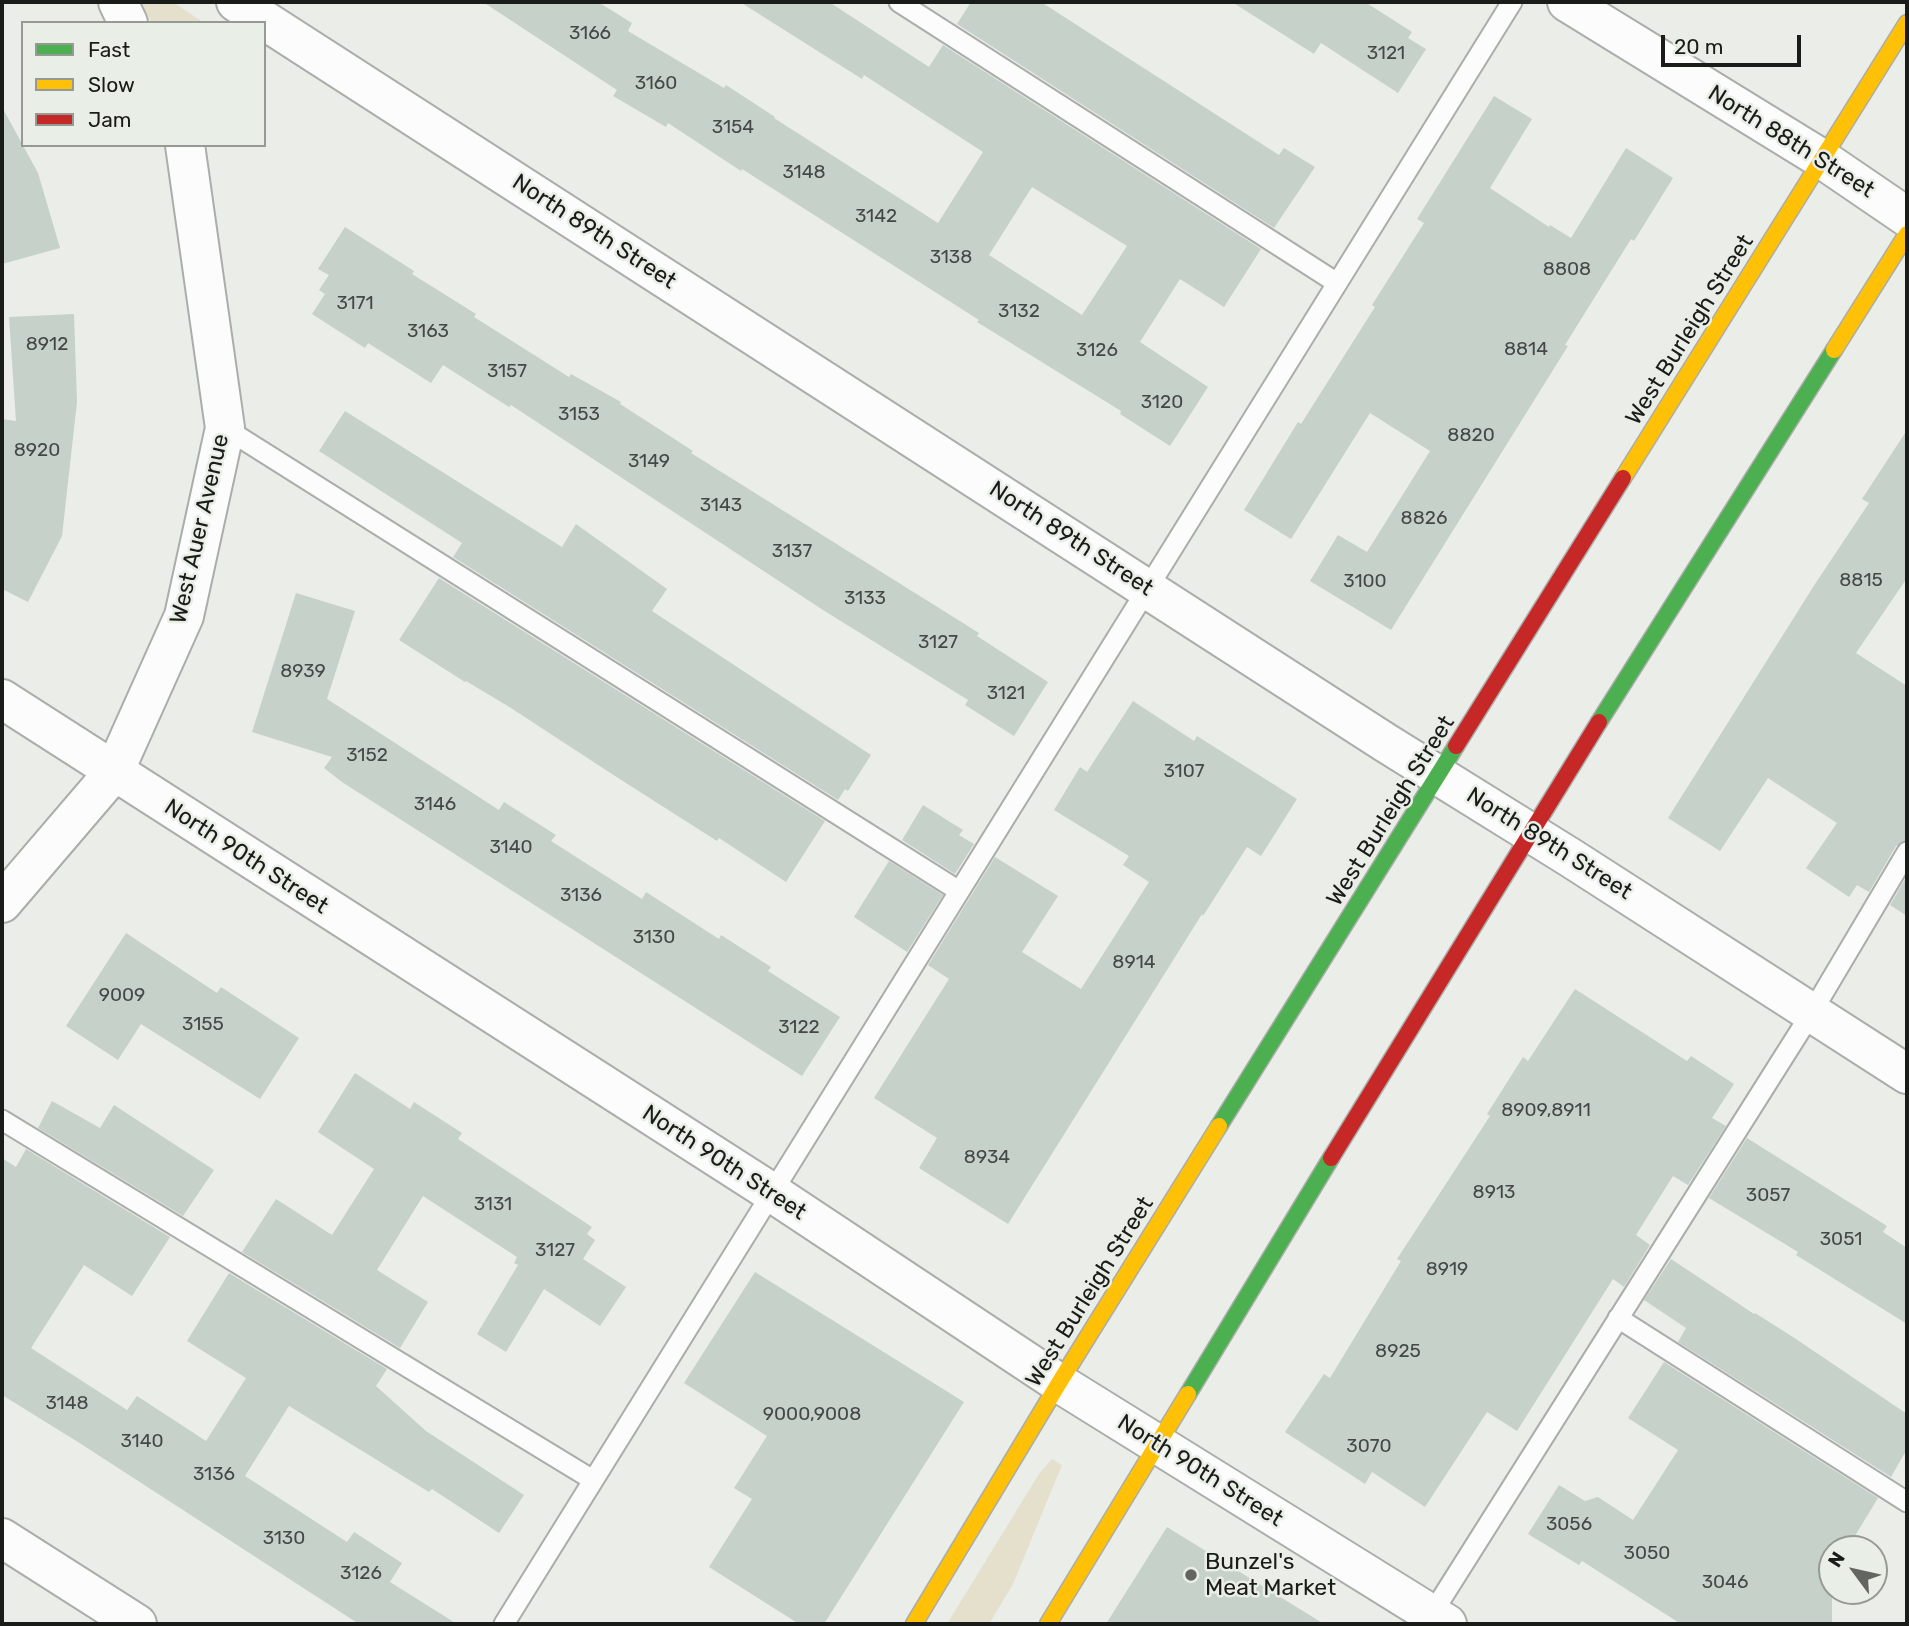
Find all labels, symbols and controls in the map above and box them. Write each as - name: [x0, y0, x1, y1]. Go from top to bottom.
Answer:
- legend: [21, 21, 266, 147]
- scale bar: [1664, 21, 1804, 65]
- house number: 3166: [569, 23, 611, 45]
- text: 20 m: [1674, 34, 1723, 59]
- text: Fast: [88, 37, 130, 62]
- house number: 3121: [1367, 43, 1405, 65]
- text: Slow: [88, 72, 135, 97]
- house number: 3160: [635, 73, 677, 95]
- street label: North 88th Street: [1703, 80, 1879, 204]
- text: Jam: [88, 107, 132, 132]
- house number: 3154: [712, 117, 754, 139]
- house number: 3148: [782, 162, 826, 184]
- street label: North 89th Street: [507, 169, 681, 295]
- house number: 3142: [855, 206, 897, 228]
- street label: West Burleigh Street: [1620, 230, 1760, 430]
- house number: 3138: [930, 247, 972, 269]
- house number: 8808: [1543, 259, 1591, 281]
- house number: 3171: [336, 293, 374, 315]
- house number: 3132: [998, 301, 1040, 323]
- house number: 3163: [407, 321, 449, 343]
- house number: 8912: [26, 334, 68, 356]
- house number: 8814: [1504, 339, 1548, 361]
- house number: 3126: [1076, 340, 1118, 362]
- house number: 3157: [487, 361, 527, 383]
- house number: 3120: [1141, 392, 1183, 414]
- house number: 3153: [558, 404, 600, 426]
- house number: 8820: [1447, 425, 1495, 447]
- street label: West Auer Avenue: [165, 431, 235, 627]
- house number: 8920: [14, 440, 60, 462]
- house number: 3149: [628, 451, 670, 473]
- street label: North 89th Street: [984, 476, 1158, 602]
- house number: 3143: [700, 495, 742, 517]
- house number: 8826: [1401, 508, 1447, 530]
- house number: 3137: [772, 541, 812, 563]
- house number: 8815: [1839, 570, 1883, 592]
- house number: 3100: [1343, 571, 1387, 593]
- house number: 3133: [844, 588, 886, 610]
- house number: 3127: [918, 632, 958, 654]
- house number: 8939: [280, 661, 326, 683]
- house number: 3121: [987, 683, 1025, 705]
- street label: West Burleigh Street: [1321, 711, 1461, 911]
- house number: 3152: [346, 745, 388, 767]
- house number: 3107: [1163, 761, 1205, 783]
- street label: North 89th Street: [1461, 782, 1637, 906]
- street label: North 90th Street: [159, 794, 333, 920]
- house number: 3146: [414, 794, 456, 816]
- house number: 3140: [489, 837, 533, 859]
- house number: 3136: [560, 885, 602, 907]
- house number: 3130: [633, 927, 675, 949]
- house number: 8914: [1112, 952, 1156, 974]
- house number: 9009: [99, 985, 145, 1007]
- house number: 3155: [182, 1014, 224, 1036]
- house number: 3122: [778, 1017, 820, 1039]
- street label: North 90th Street: [637, 1100, 811, 1226]
- house number: 8909,8911: [1501, 1100, 1591, 1122]
- house number: 8934: [964, 1147, 1010, 1169]
- house number: 8913: [1473, 1182, 1515, 1204]
- house number: 3057: [1746, 1185, 1790, 1207]
- street label: West Burleigh Street: [1020, 1192, 1160, 1392]
- house number: 3131: [474, 1194, 512, 1216]
- house number: 3051: [1820, 1229, 1862, 1251]
- house number: 3127: [535, 1240, 575, 1262]
- house number: 8919: [1426, 1259, 1468, 1281]
- house number: 8925: [1375, 1341, 1421, 1363]
- house number: 3148: [45, 1393, 89, 1415]
- house number: 9000,9008: [763, 1404, 861, 1426]
- street label: North 90th Street: [1112, 1409, 1288, 1533]
- house number: 3140: [120, 1431, 164, 1453]
- house number: 3070: [1346, 1436, 1392, 1458]
- house number: 3136: [193, 1464, 235, 1486]
- house number: 3056: [1546, 1514, 1592, 1536]
- house number: 3130: [263, 1528, 305, 1550]
- north arrow: [1818, 1535, 1888, 1605]
- house number: 3050: [1624, 1543, 1670, 1565]
- text: N: [1823, 1547, 1850, 1571]
- place label: Bunzel's Meat Market: [1205, 1548, 1336, 1602]
- house number: 3126: [340, 1563, 382, 1585]
- marker: Bunzel's Meat Market: [1183, 1567, 1199, 1583]
- house number: 3046: [1702, 1572, 1748, 1594]

